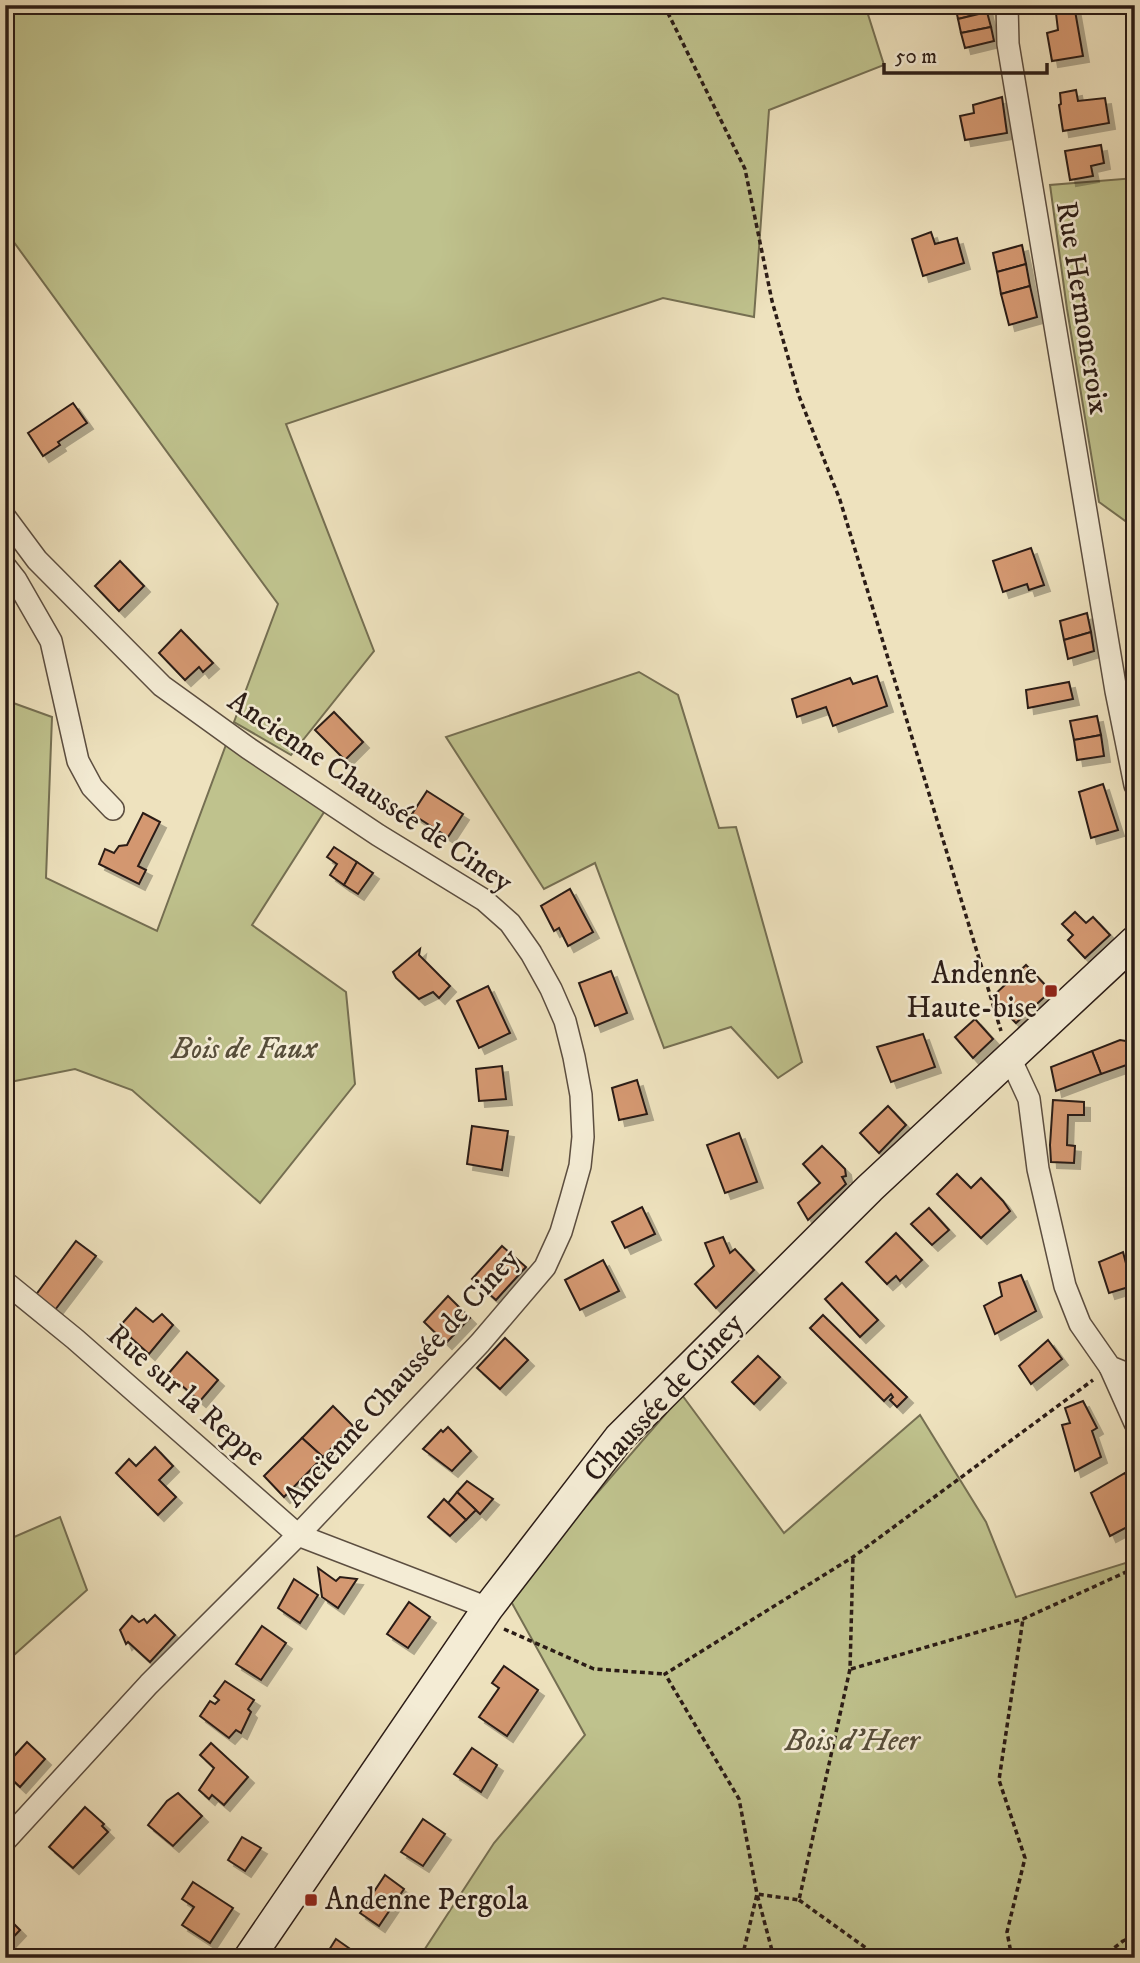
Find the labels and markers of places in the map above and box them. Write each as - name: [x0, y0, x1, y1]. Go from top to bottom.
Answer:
- place label: Andenne Haute-bise: [906, 956, 1037, 1027]
- marker: Andenne Haute-bise: [1043, 983, 1059, 999]
- place label: Andenne Pergola: [325, 1882, 529, 1919]
- marker: Andenne Pergola: [303, 1892, 319, 1908]

